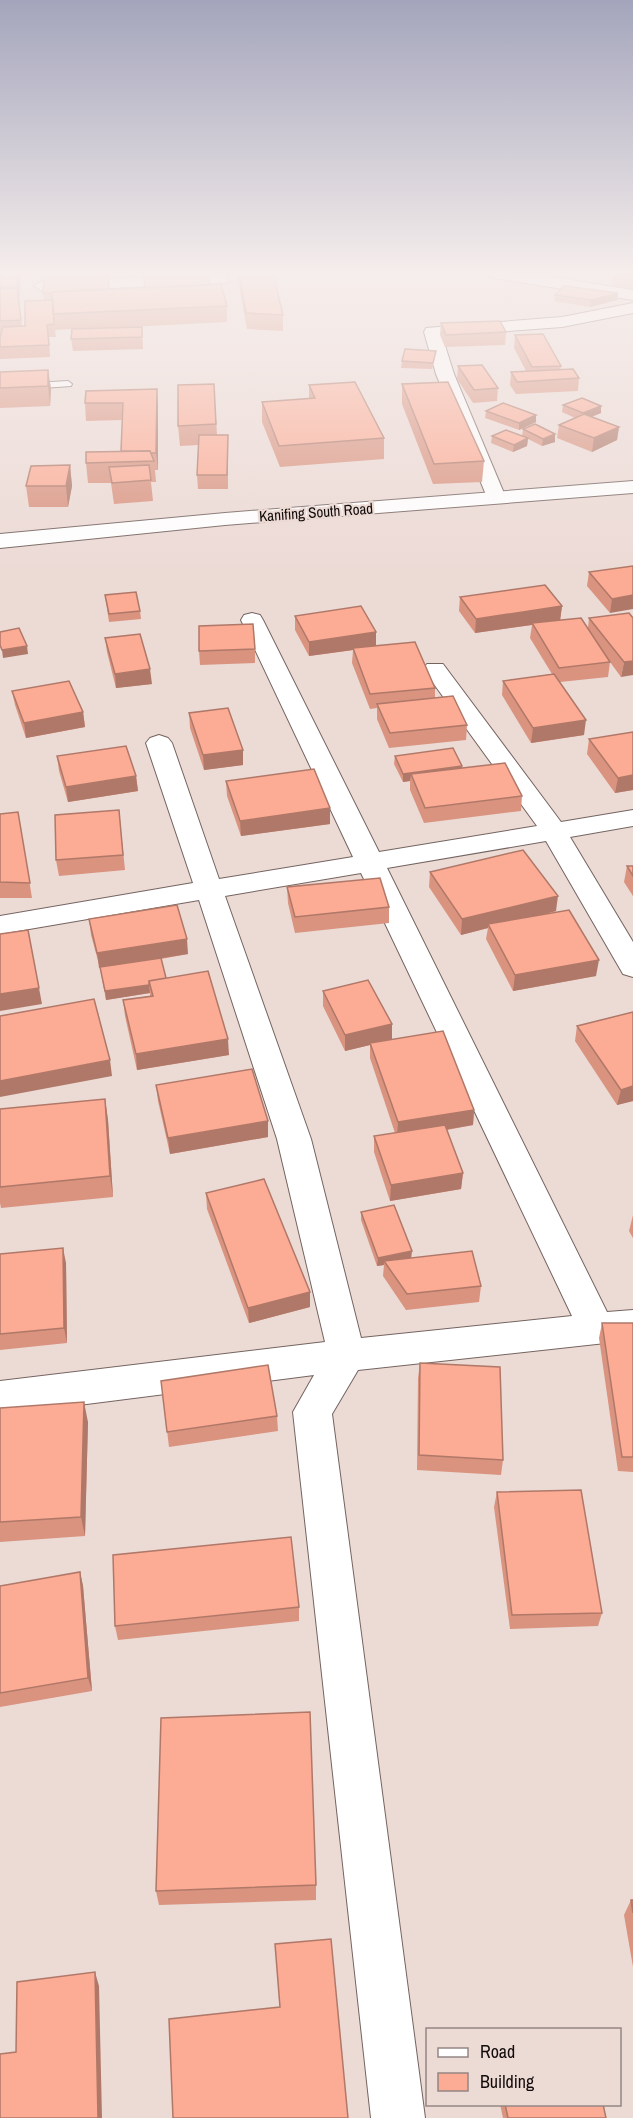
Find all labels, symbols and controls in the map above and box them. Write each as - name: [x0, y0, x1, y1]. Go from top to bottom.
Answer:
- street label: Kanifing South Road: [258, 498, 374, 526]
- legend: [426, 2028, 621, 2106]
- text: Road: [480, 2039, 515, 2064]
- text: Building: [480, 2069, 535, 2094]

